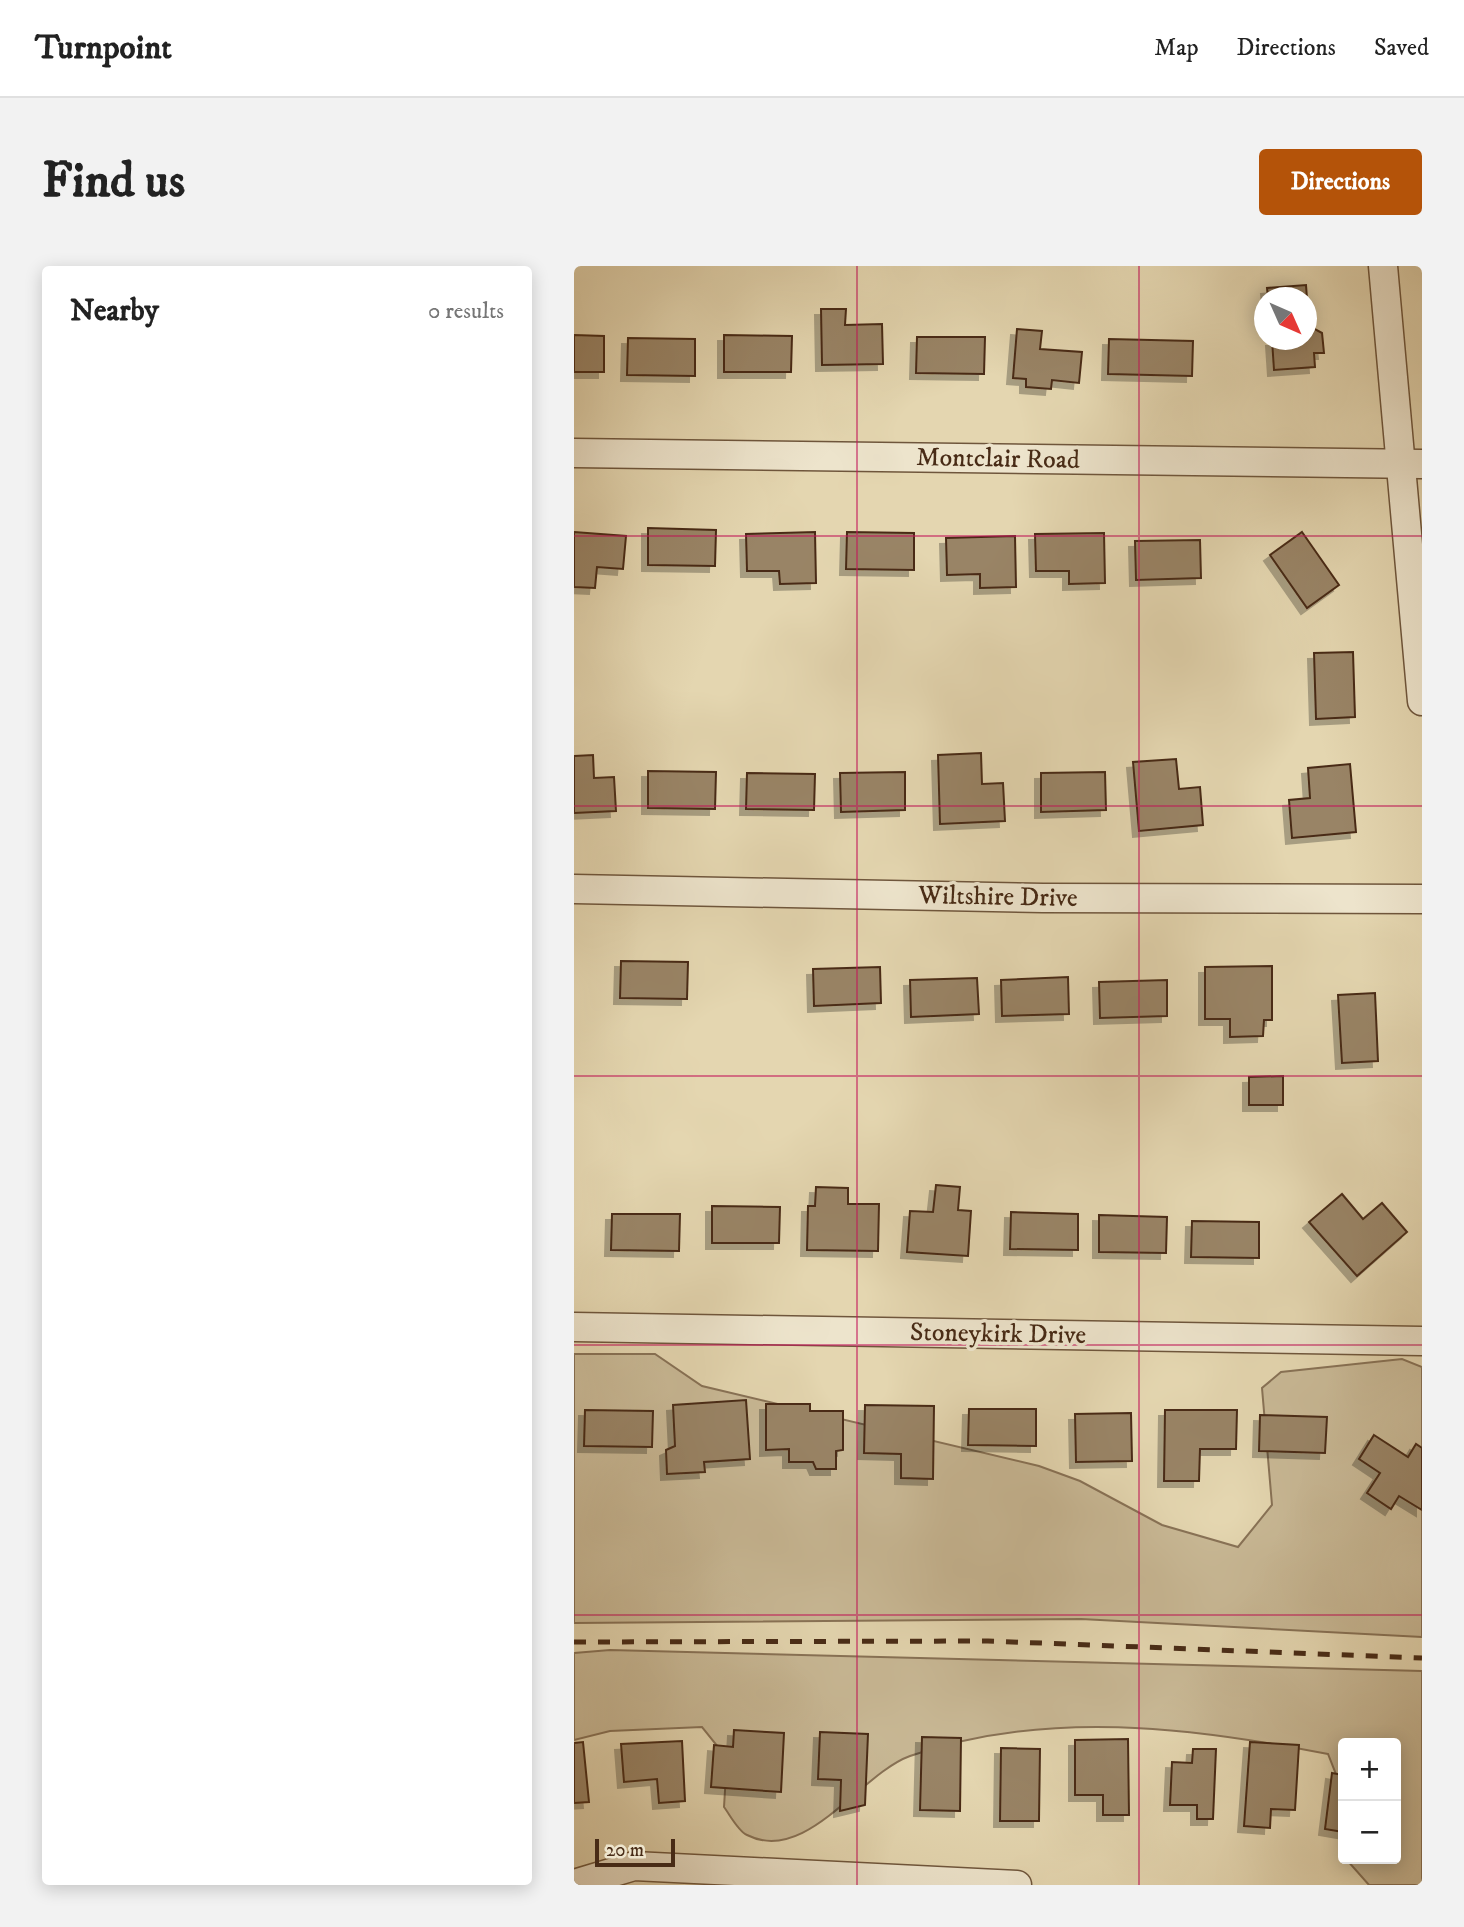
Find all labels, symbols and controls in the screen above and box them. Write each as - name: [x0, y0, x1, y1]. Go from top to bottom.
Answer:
- text: Turnpoint: [35, 28, 172, 69]
- text: Map: [1154, 33, 1199, 63]
- text: Directions: [1237, 33, 1336, 63]
- text: Saved: [1374, 33, 1429, 63]
- button: Directions: [1259, 149, 1422, 215]
- text: Find us: [42, 151, 185, 213]
- north arrow: [1254, 287, 1317, 350]
- text: Nearby: [70, 293, 159, 330]
- text: 0 results: [428, 297, 504, 326]
- street label: Montclair Road: [916, 441, 1080, 477]
- street label: Wiltshire Drive: [917, 879, 1078, 915]
- street label: Stoneykirk Drive: [910, 1316, 1086, 1352]
- map controls: [1338, 1738, 1401, 1864]
- button: +: [1338, 1738, 1401, 1801]
- button: −: [1338, 1801, 1401, 1864]
- scale bar: [595, 1836, 676, 1868]
- text: 20 m: [606, 1839, 644, 1862]

